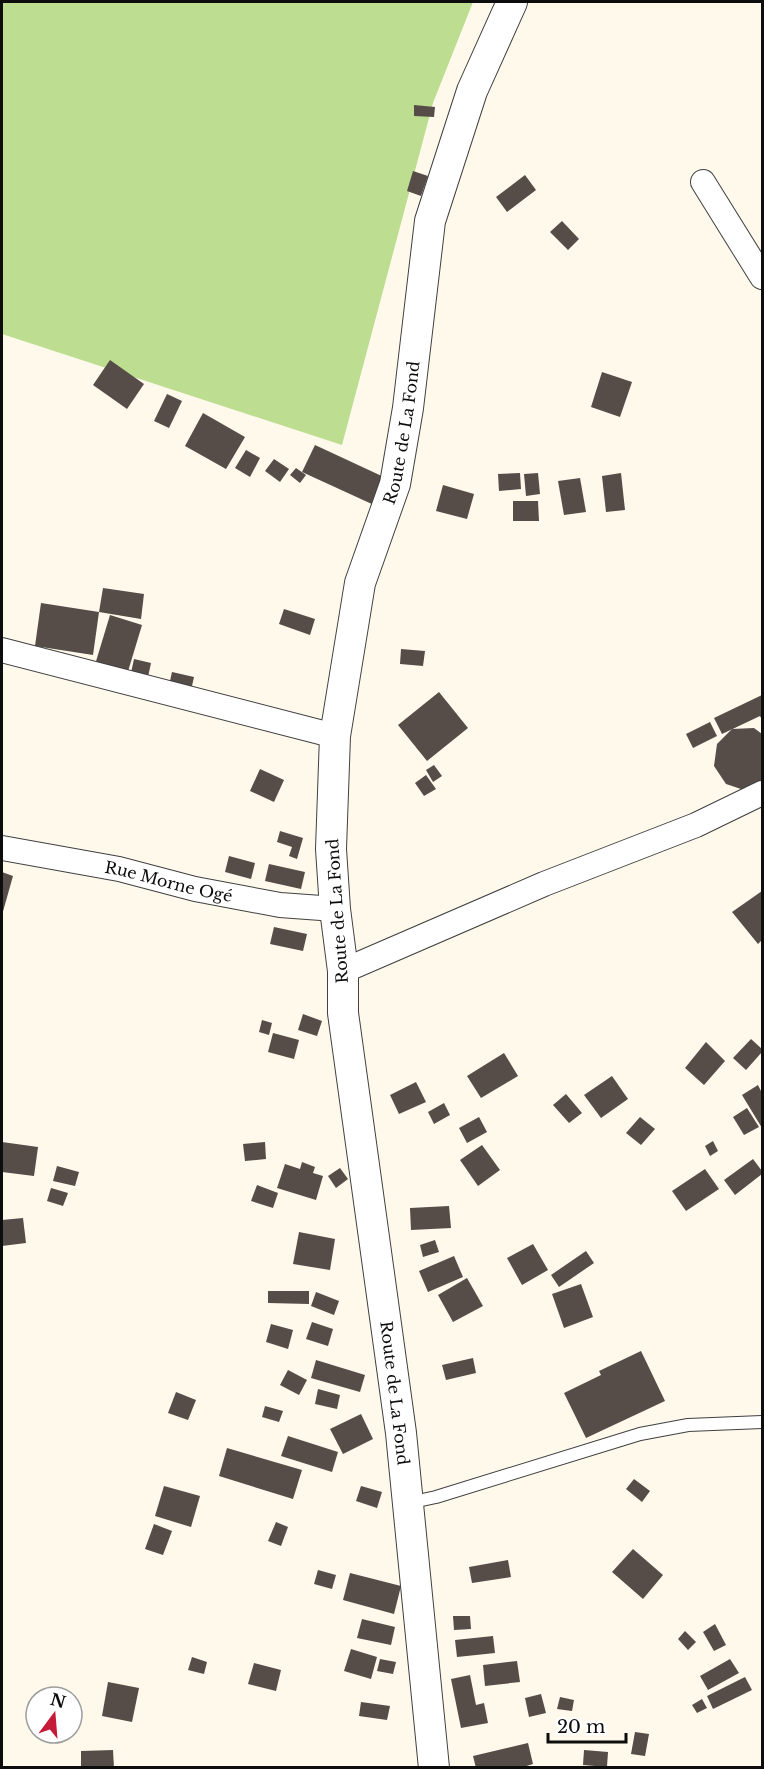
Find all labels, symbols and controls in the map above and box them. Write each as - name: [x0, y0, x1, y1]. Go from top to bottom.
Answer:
- street label: Route de La Fond: [379, 360, 423, 507]
- street label: Route de La Fond: [322, 838, 352, 984]
- street label: Rue Morne Ogé: [103, 857, 234, 906]
- street label: Route de La Fond: [376, 1320, 414, 1467]
- north arrow: [24, 1685, 84, 1745]
- text: N: [48, 1689, 68, 1712]
- scale bar: [548, 1706, 626, 1744]
- text: 20 m: [557, 1716, 605, 1738]

